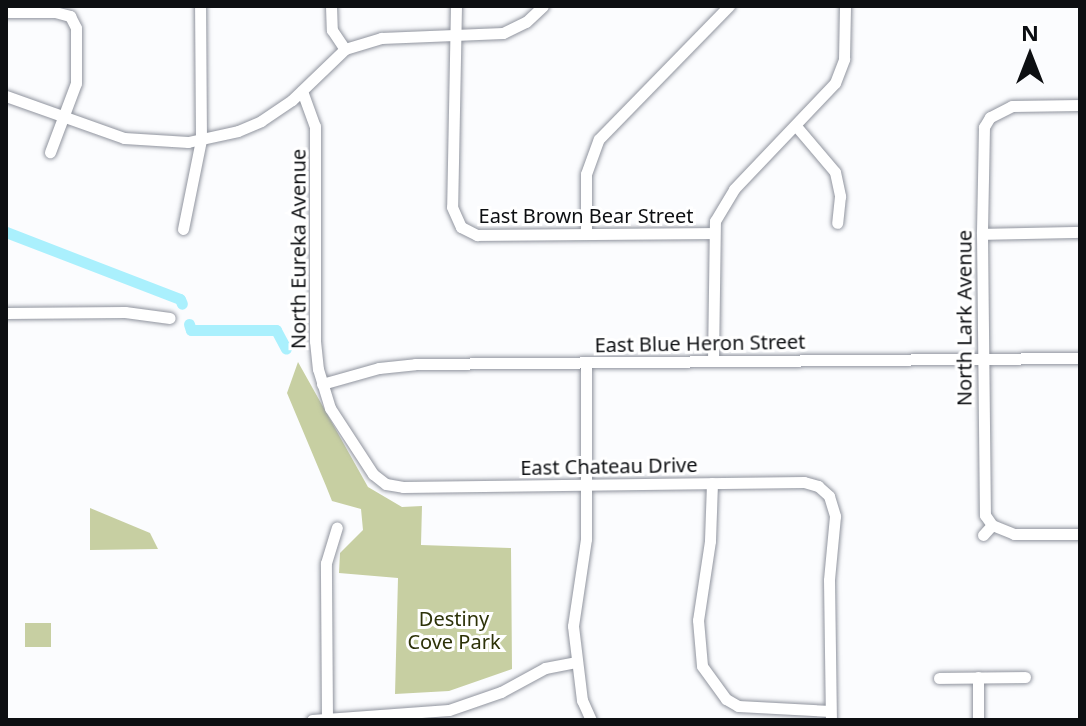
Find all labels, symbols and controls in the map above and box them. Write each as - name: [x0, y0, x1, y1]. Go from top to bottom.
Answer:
- north arrow: [990, 16, 1070, 96]
- text: N: [1021, 17, 1039, 47]
- street label: North Eureka Avenue: [286, 149, 310, 349]
- street label: East Brown Bear Street: [479, 203, 693, 227]
- street label: North Lark Avenue: [952, 230, 976, 406]
- street label: East Blue Heron Street: [594, 329, 806, 357]
- street label: East Chateau Drive: [520, 452, 698, 480]
- park label: Destiny Cove Park: [407, 606, 501, 653]

